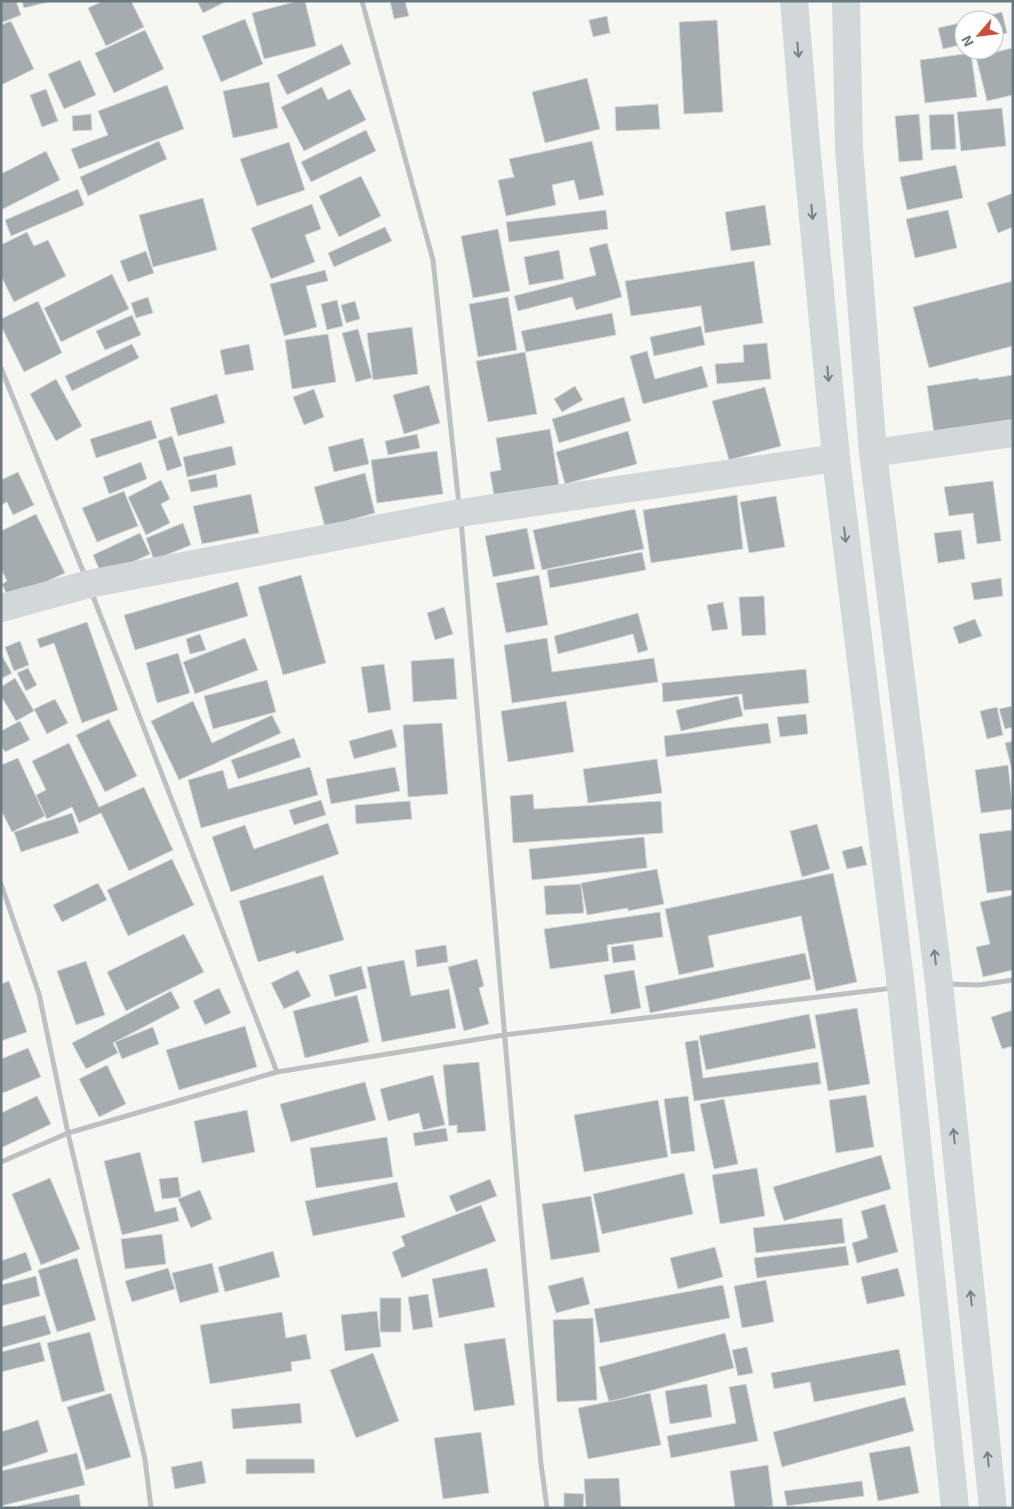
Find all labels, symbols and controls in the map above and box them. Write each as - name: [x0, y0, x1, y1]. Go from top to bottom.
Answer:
- north arrow: [954, 10, 1004, 60]
- text: N: [957, 33, 977, 50]
- one-way arrow: [794, 42, 803, 58]
- one-way arrow: [808, 203, 817, 219]
- one-way arrow: [823, 365, 832, 381]
- one-way arrow: [840, 527, 850, 543]
- one-way arrow: [930, 949, 940, 965]
- one-way arrow: [950, 1128, 959, 1144]
- one-way arrow: [966, 1290, 976, 1306]
- one-way arrow: [983, 1452, 993, 1468]

